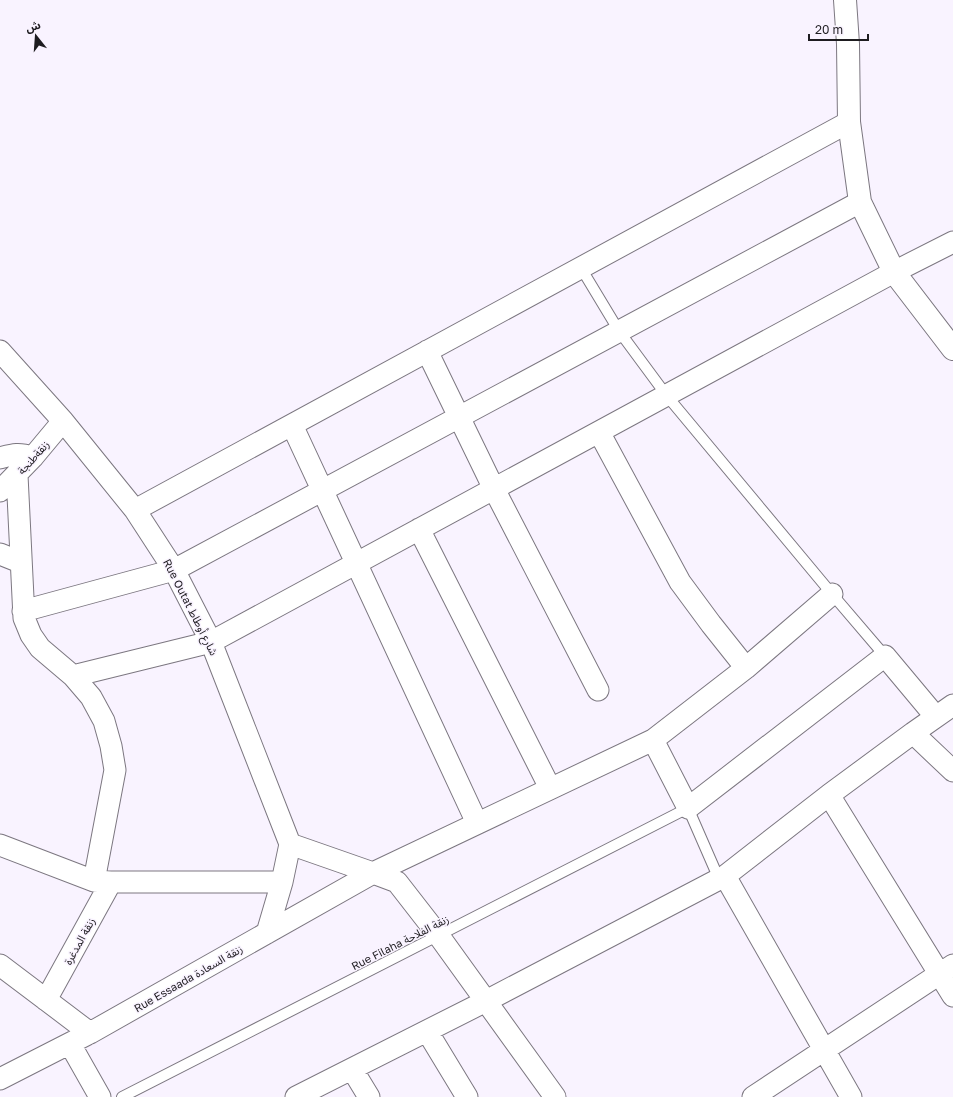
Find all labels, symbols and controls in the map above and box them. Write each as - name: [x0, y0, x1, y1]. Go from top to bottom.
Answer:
- north arrow: [16, 16, 56, 56]
- scale bar: [809, 16, 868, 42]
- text: ش: [24, 18, 42, 35]
- text: 20 m: [815, 22, 843, 37]
- street label: زنقةطنجة: [14, 437, 52, 477]
- street label: Rue Outat شارع أوطاط: [159, 557, 221, 659]
- street label: Rue Filaha زنقة الفلاحة: [349, 912, 451, 973]
- street label: زنقة المدغرة: [61, 915, 98, 967]
- street label: Rue Essaada زنقة السعادة: [131, 942, 245, 1015]

